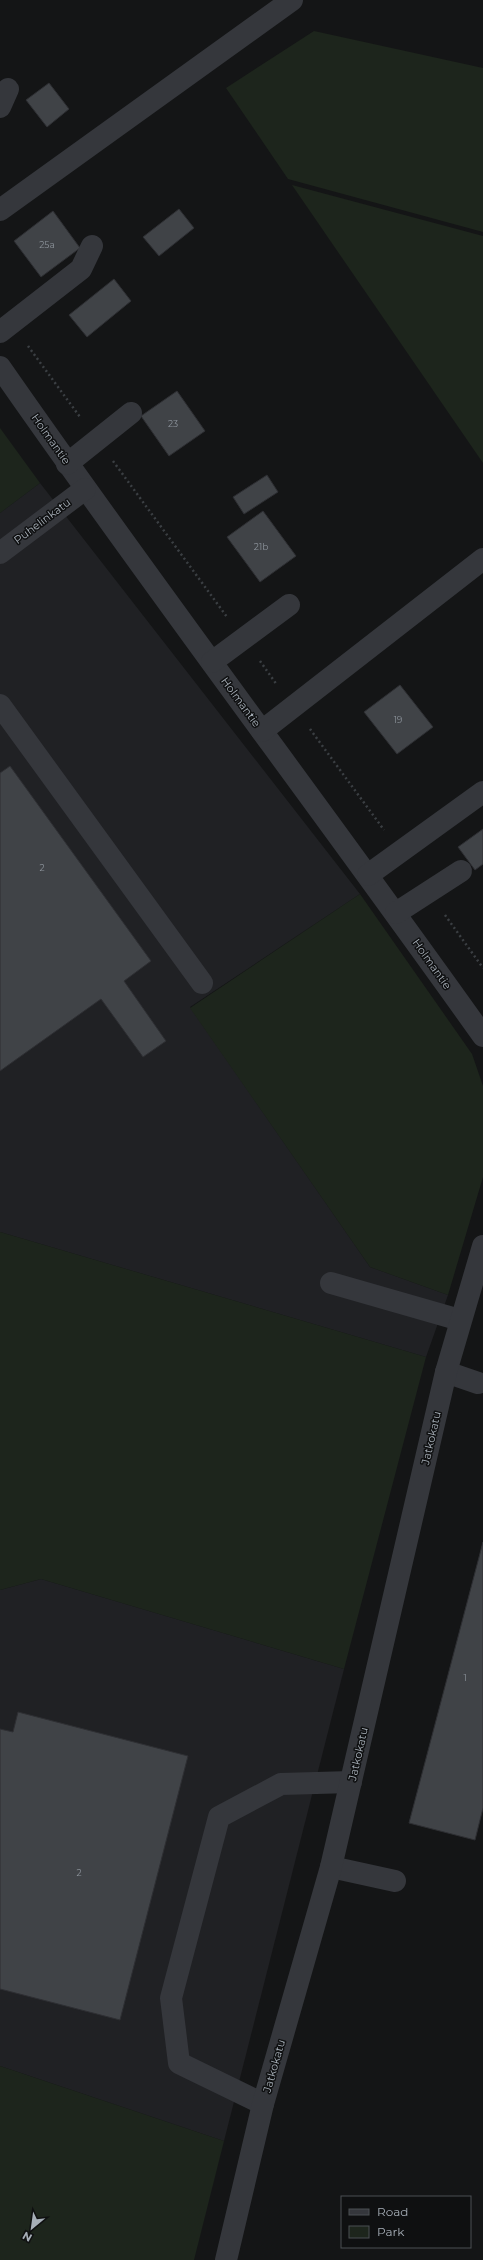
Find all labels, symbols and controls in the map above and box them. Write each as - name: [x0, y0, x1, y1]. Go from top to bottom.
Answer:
- house number: 25a: [39, 239, 55, 250]
- street label: Holmantie: [28, 411, 74, 467]
- house number: 23: [168, 418, 178, 429]
- street label: Puhelinkatu: [11, 495, 73, 547]
- house number: 21b: [254, 541, 268, 552]
- street label: Holmantie: [218, 674, 264, 730]
- house number: 19: [394, 714, 403, 725]
- house number: 2: [39, 862, 45, 873]
- street label: Holmantie: [409, 936, 455, 992]
- street label: Jatkokatu: [418, 1410, 444, 1467]
- house number: 1: [463, 1672, 467, 1683]
- street label: Jatkokatu: [345, 1726, 371, 1783]
- house number: 2: [76, 1867, 82, 1878]
- street label: Jatkokatu: [259, 2038, 288, 2095]
- legend: [341, 2196, 471, 2248]
- text: Road: [377, 2204, 408, 2219]
- north arrow: [12, 2208, 52, 2248]
- text: Park: [377, 2224, 405, 2239]
- text: N: [20, 2228, 34, 2245]

